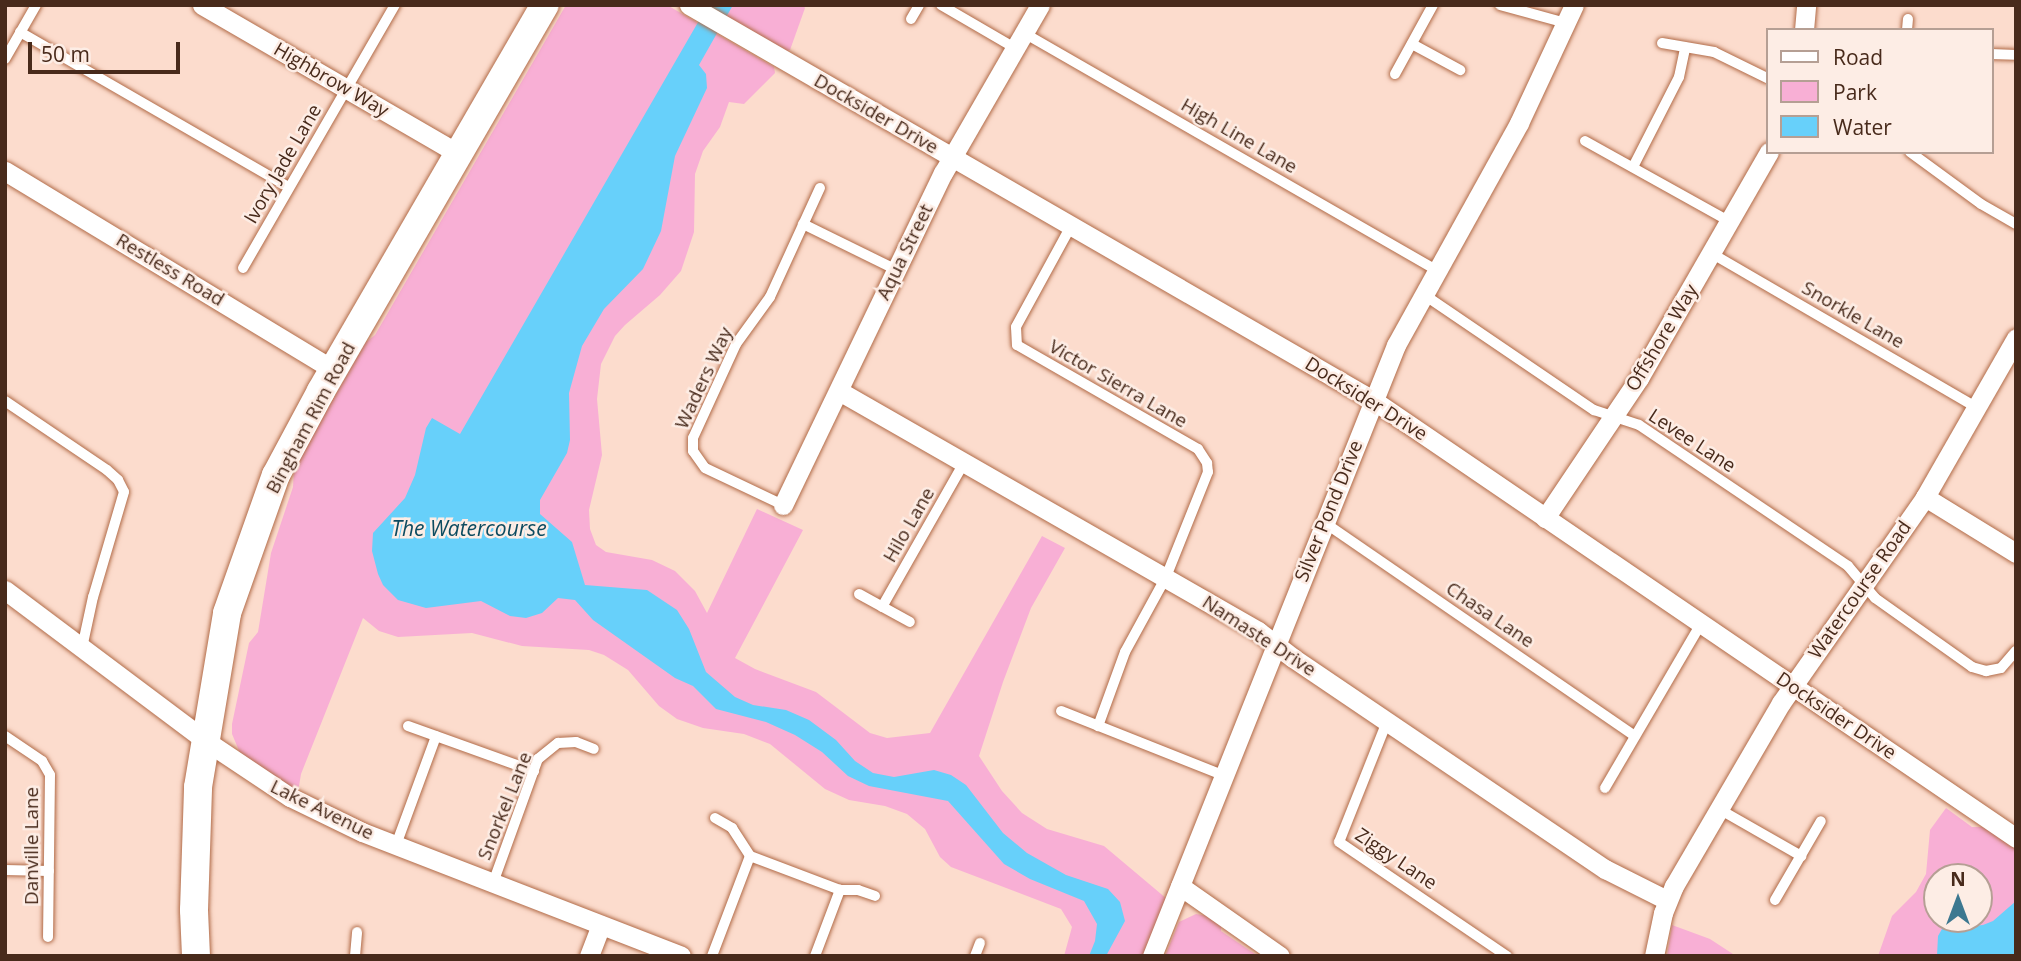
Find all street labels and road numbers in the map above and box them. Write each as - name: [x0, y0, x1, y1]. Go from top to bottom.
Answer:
- street label: Highbrow Way: [269, 38, 393, 122]
- street label: Docksider Drive: [810, 69, 942, 159]
- street label: High Line Lane: [1177, 94, 1301, 178]
- street label: Ivory Jade Lane: [240, 100, 326, 228]
- street label: Aqua Street: [872, 200, 938, 304]
- street label: Restless Road: [112, 229, 228, 311]
- street label: Snorkle Lane: [1798, 277, 1908, 353]
- street label: Offshore Way: [1621, 280, 1703, 396]
- street label: Waders Way: [670, 323, 738, 433]
- street label: Victor Sierra Lane: [1045, 335, 1191, 433]
- street label: Bingham Rim Road: [261, 338, 361, 498]
- street label: Docksider Drive: [1301, 352, 1431, 446]
- street label: Levee Lane: [1644, 404, 1740, 478]
- street label: Silver Pond Drive: [1290, 437, 1368, 585]
- street label: Hilo Lane: [878, 483, 940, 567]
- street label: Watercourse Road: [1804, 517, 1916, 663]
- street label: Chasa Lane: [1442, 577, 1538, 653]
- street label: Namaste Drive: [1198, 591, 1320, 681]
- street label: Docksider Drive: [1772, 668, 1900, 764]
- street label: Snorkel Lane: [473, 749, 537, 863]
- street label: Lake Avenue: [267, 775, 377, 845]
- street label: Danville Lane: [21, 787, 43, 905]
- street label: Ziggy Lane: [1351, 823, 1441, 895]

